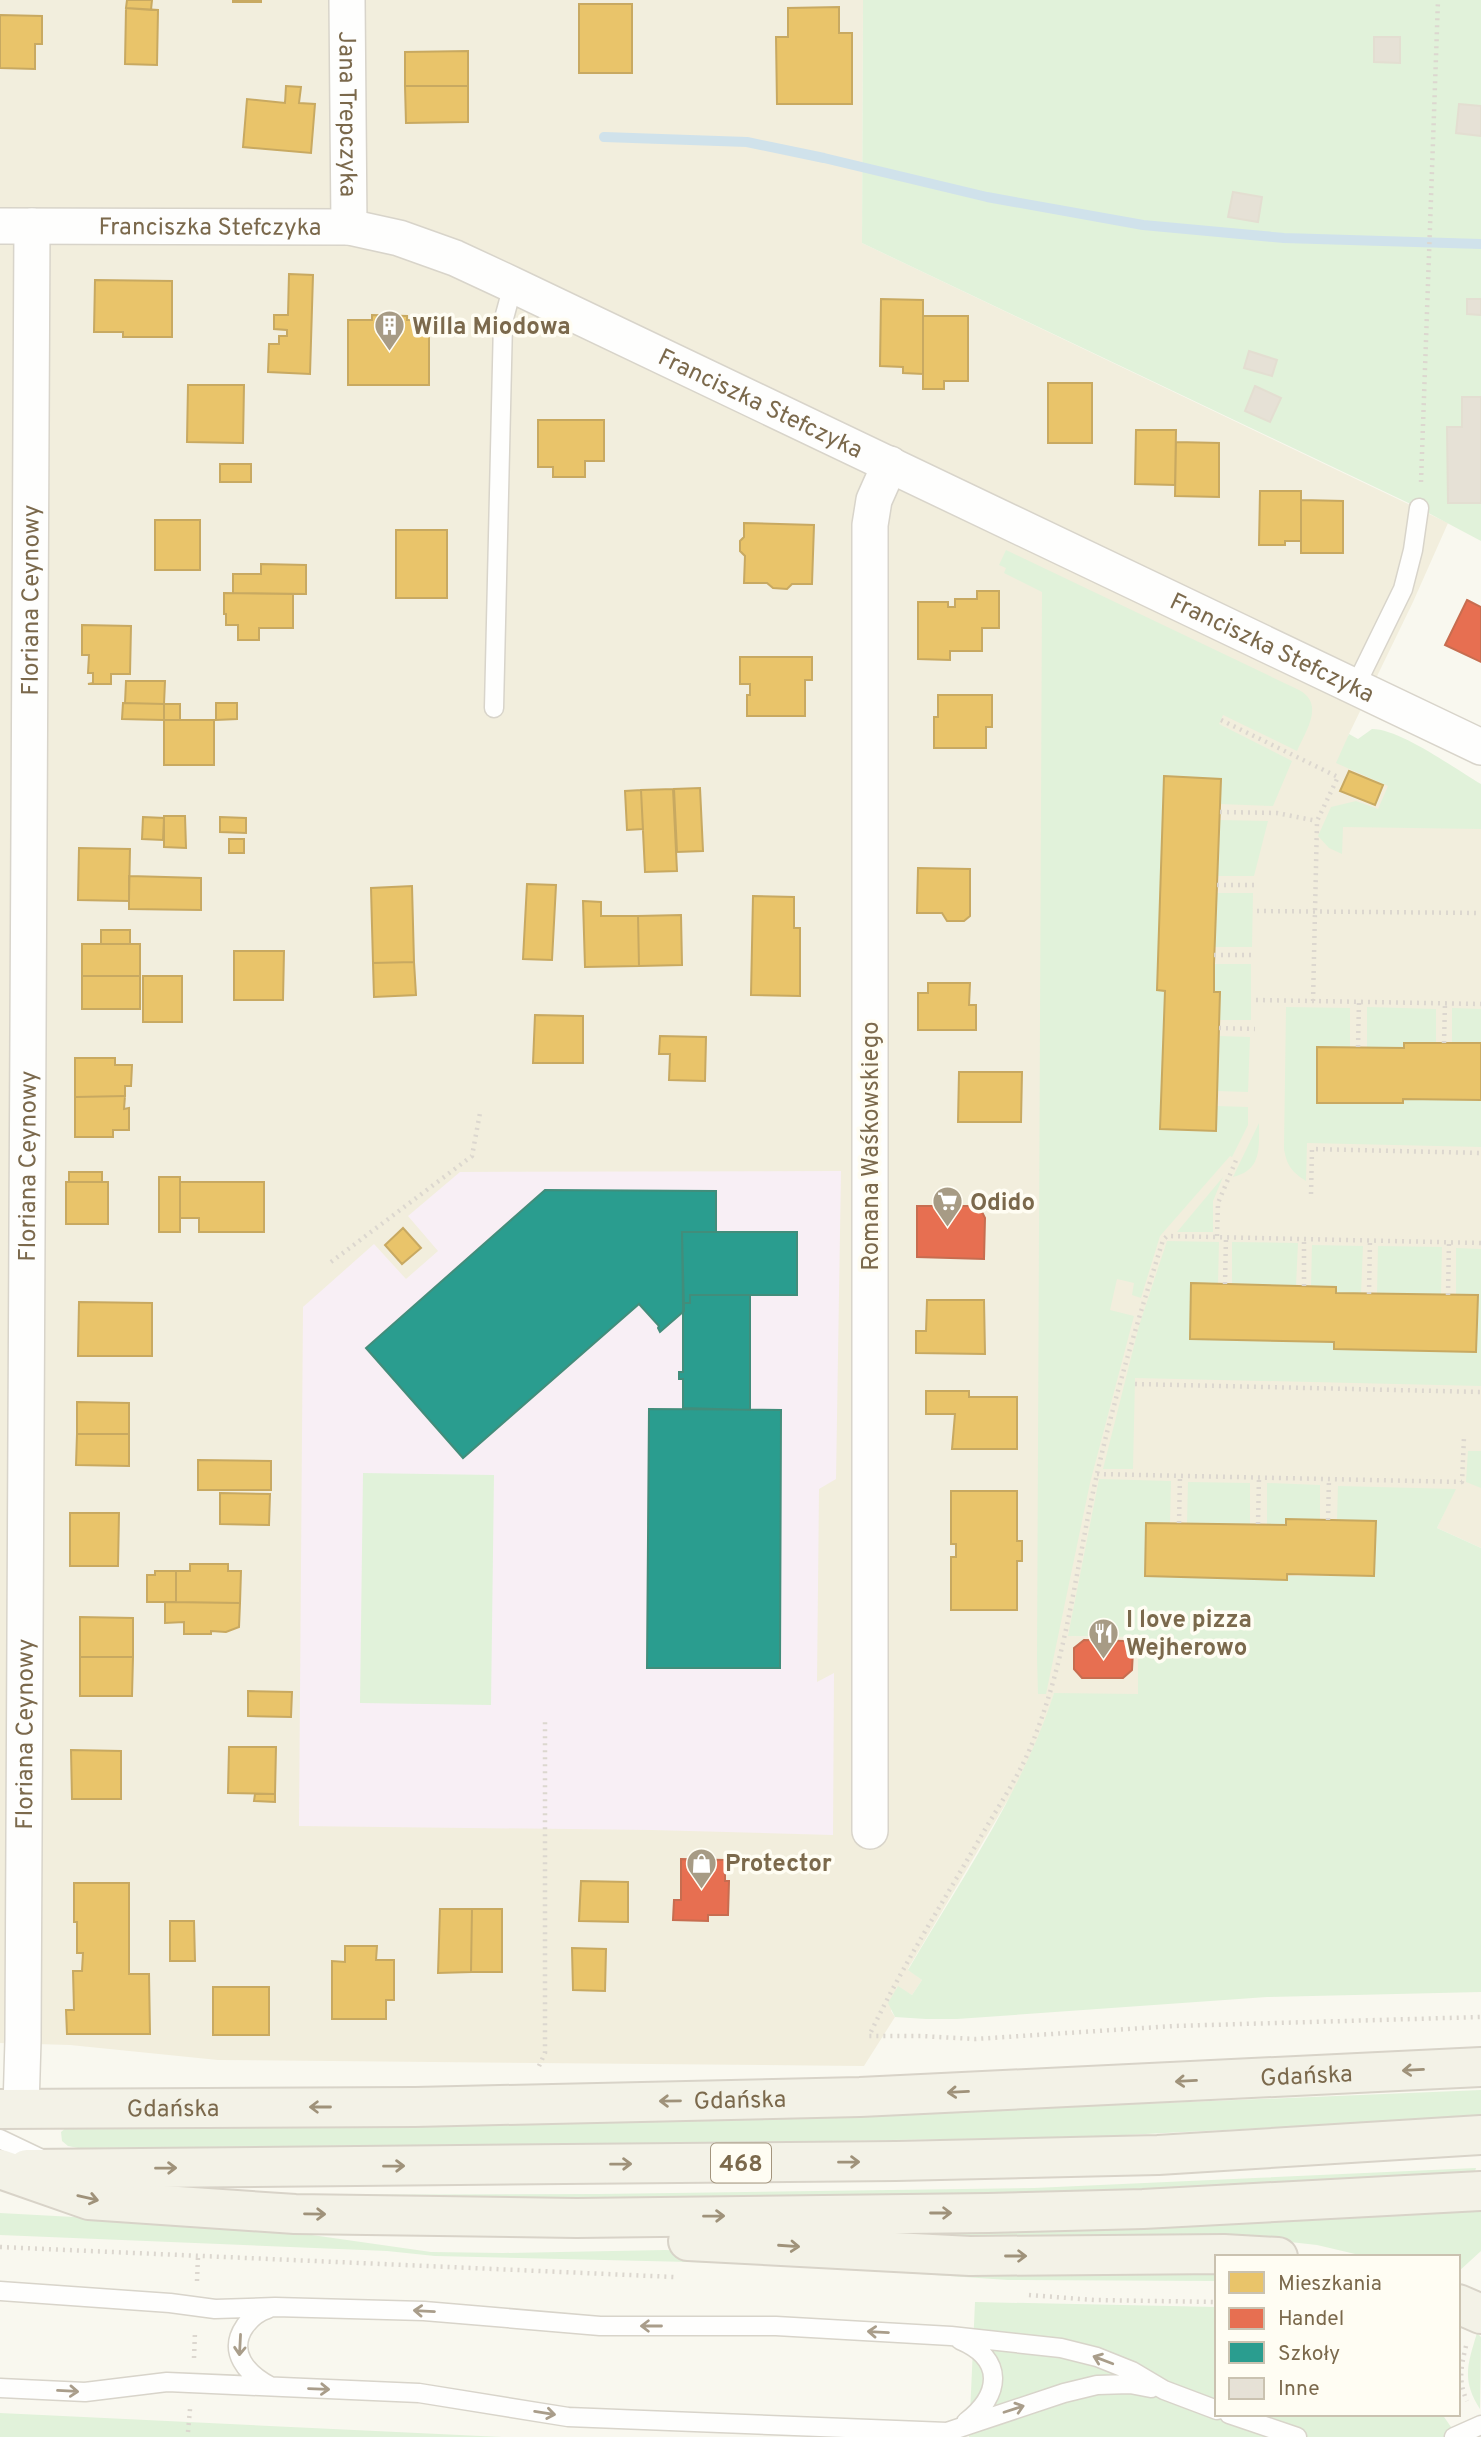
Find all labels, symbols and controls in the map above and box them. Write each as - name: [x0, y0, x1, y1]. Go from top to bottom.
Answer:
- street label: Jana Trepczyka: [330, 31, 362, 197]
- street label: Franciszka Stefczyka: [98, 213, 322, 244]
- building icon: Willa Miodowa: [372, 309, 406, 353]
- place label: Willa Miodowa: [412, 313, 571, 343]
- street label: Franciszka Stefczyka: [653, 343, 867, 467]
- street label: Floriana Ceynowy: [17, 504, 48, 696]
- street label: Franciszka Stefczyka: [1164, 588, 1379, 711]
- street label: Romana Waśkowskiego: [857, 1021, 887, 1271]
- street label: Floriana Ceynowy: [14, 1070, 45, 1262]
- supermarket icon: Odido: [930, 1185, 964, 1229]
- place label: Odido: [970, 1189, 1035, 1219]
- place label: I love pizza Wejherowo: [1126, 1606, 1252, 1664]
- restaurant icon: I love pizza Wejherowo: [1086, 1616, 1120, 1660]
- street label: Floriana Ceynowy: [11, 1638, 42, 1830]
- shop icon: Protector: [685, 1846, 719, 1890]
- place label: Protector: [725, 1850, 832, 1880]
- street label: Gdańska: [1260, 2060, 1353, 2095]
- one-way arrow: [1402, 2064, 1425, 2077]
- one-way arrow: [1174, 2075, 1197, 2088]
- street label: Gdańska: [693, 2086, 787, 2118]
- one-way arrow: [947, 2086, 970, 2099]
- street label: Gdańska: [127, 2095, 219, 2125]
- one-way arrow: [658, 2095, 681, 2108]
- one-way arrow: [308, 2100, 331, 2114]
- road number: 468: [711, 2144, 771, 2182]
- one-way arrow: [837, 2155, 860, 2168]
- one-way arrow: [609, 2157, 632, 2170]
- one-way arrow: [382, 2159, 405, 2173]
- one-way arrow: [154, 2161, 177, 2175]
- one-way arrow: [76, 2192, 99, 2206]
- one-way arrow: [929, 2206, 952, 2220]
- one-way arrow: [303, 2207, 326, 2221]
- one-way arrow: [702, 2209, 725, 2223]
- one-way arrow: [777, 2239, 800, 2252]
- one-way arrow: [1004, 2249, 1027, 2263]
- legend: [1215, 2255, 1460, 2416]
- text: Mieszkania: [1278, 2271, 1382, 2298]
- one-way arrow: [413, 2305, 436, 2318]
- text: Handel: [1278, 2306, 1344, 2333]
- one-way arrow: [640, 2319, 663, 2333]
- one-way arrow: [868, 2325, 890, 2338]
- one-way arrow: [233, 2333, 246, 2356]
- text: Szkoły: [1278, 2341, 1340, 2368]
- one-way arrow: [1093, 2352, 1115, 2365]
- text: Inne: [1278, 2376, 1319, 2403]
- one-way arrow: [308, 2382, 331, 2395]
- one-way arrow: [56, 2384, 79, 2397]
- one-way arrow: [1002, 2402, 1024, 2415]
- one-way arrow: [533, 2407, 556, 2420]

